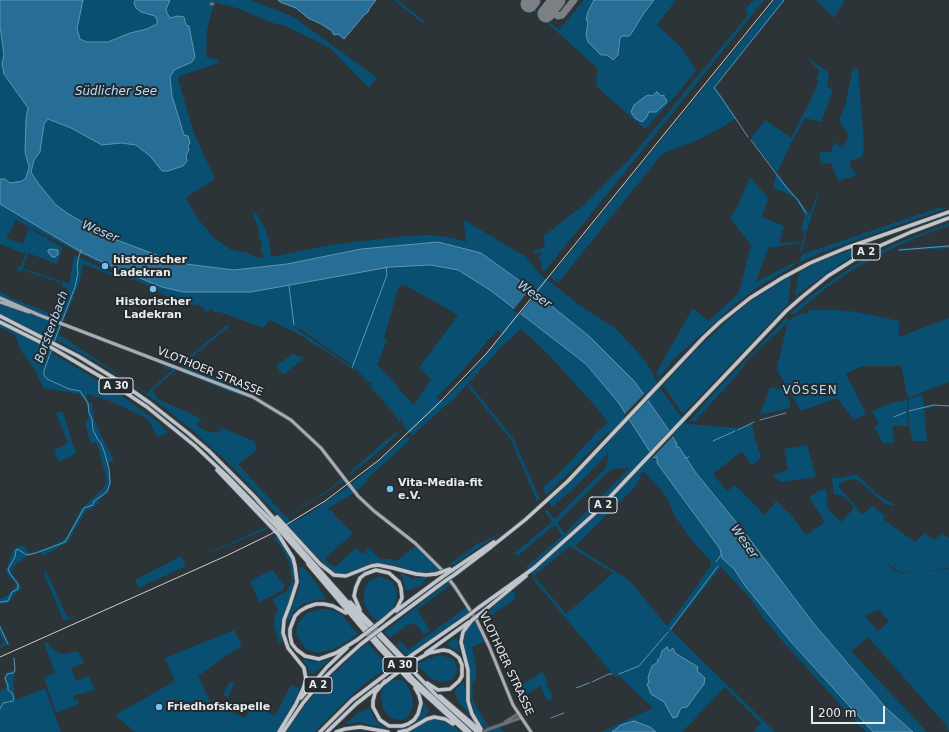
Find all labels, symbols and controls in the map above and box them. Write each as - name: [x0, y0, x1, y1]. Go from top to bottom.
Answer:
- water label: Südlicher See: [75, 85, 157, 99]
- water label: Weser: [80, 218, 120, 246]
- road number: A 2: [852, 244, 880, 260]
- place label: historischer Ladekran: [113, 253, 187, 279]
- marker: historischer Ladekran: [100, 261, 110, 271]
- water label: Weser: [514, 278, 554, 312]
- marker: Historischer Ladekran: [148, 284, 158, 294]
- water label: Borstenbach: [32, 289, 72, 365]
- place label: Historischer Ladekran: [115, 295, 191, 321]
- street label: VLOTHOER STRASSE: [155, 345, 265, 399]
- road number: A 30: [99, 378, 133, 394]
- district label: VÖSSEN: [782, 384, 838, 398]
- place label: Vita-Media-fit e.V.: [398, 476, 483, 502]
- marker: Vita-Media-fit e.V.: [385, 484, 395, 494]
- road number: A 2: [589, 497, 617, 513]
- water label: Weser: [727, 522, 761, 562]
- street label: VLOTHOER STRASSE: [476, 610, 536, 718]
- road number: A 30: [383, 657, 417, 673]
- road number: A 2: [304, 677, 332, 693]
- scale bar: [813, 698, 887, 724]
- place label: Friedhofskapelle: [167, 700, 270, 714]
- marker: Friedhofskapelle: [154, 702, 164, 712]
- text: 200 m: [818, 706, 856, 720]

